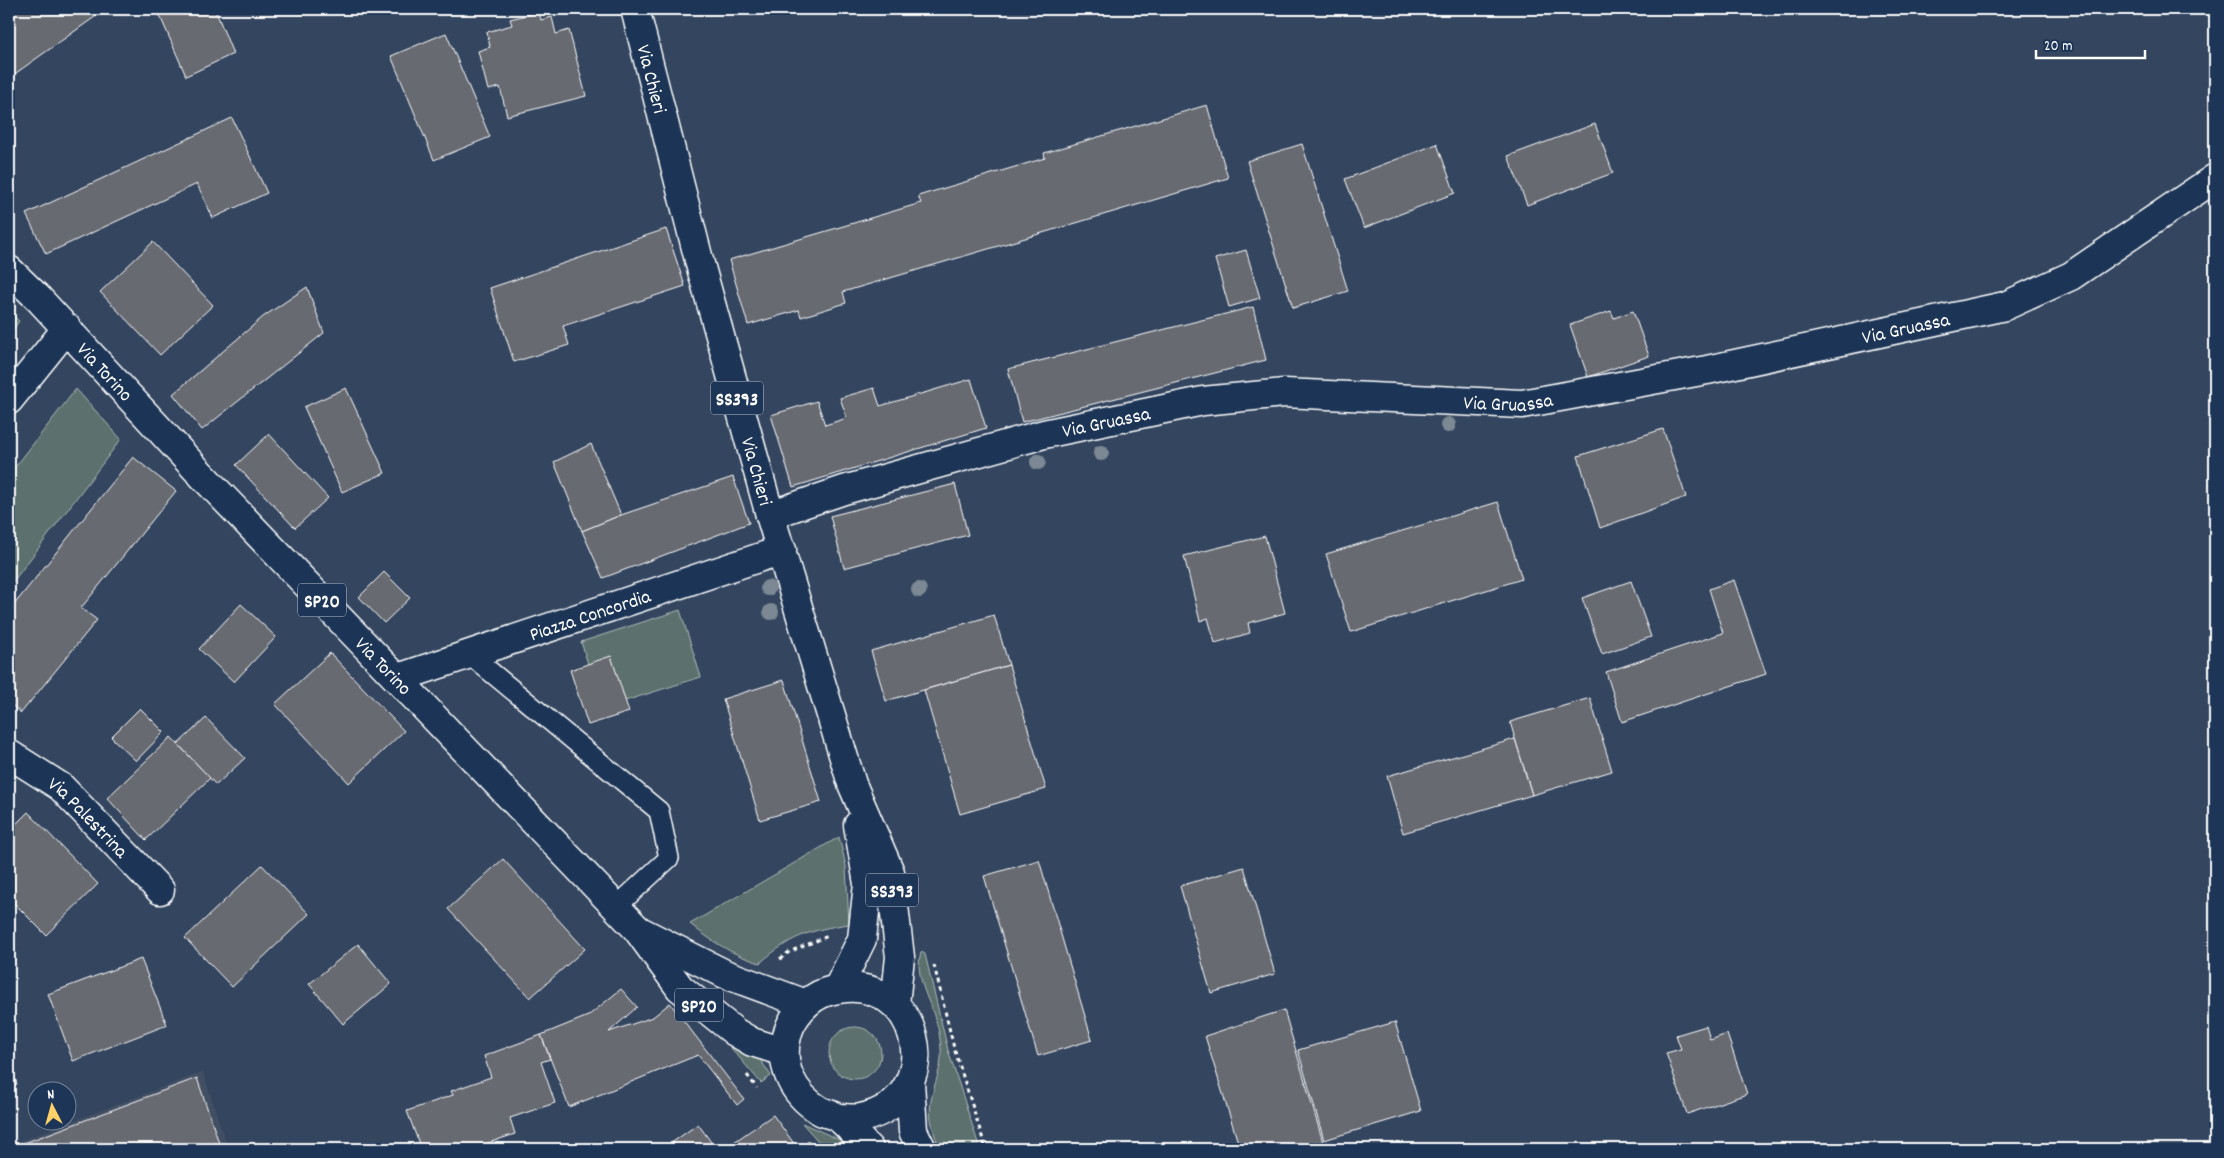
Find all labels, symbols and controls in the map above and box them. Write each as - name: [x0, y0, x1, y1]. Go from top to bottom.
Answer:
- scale bar: [2036, 28, 2145, 60]
- text: 20 m: [2044, 36, 2072, 58]
- street label: Via Chieri: [628, 42, 672, 117]
- street label: Via Gruassa: [1860, 307, 1953, 353]
- street label: Via Torino: [69, 337, 138, 409]
- road number: SS393: [711, 382, 763, 414]
- street label: Via Gruassa: [1463, 388, 1556, 421]
- street label: Via Gruassa: [1060, 401, 1154, 447]
- street label: Via Chieri: [732, 434, 778, 510]
- road number: SP20: [298, 584, 346, 616]
- street label: Piazza Concordia: [526, 584, 655, 650]
- street label: Via Torino: [347, 632, 417, 703]
- street label: Via Palestrina: [42, 771, 134, 866]
- road number: SS393: [866, 874, 918, 906]
- road number: SP20: [675, 988, 723, 1022]
- north arrow: [28, 1080, 78, 1130]
- text: N: [46, 1085, 55, 1105]

